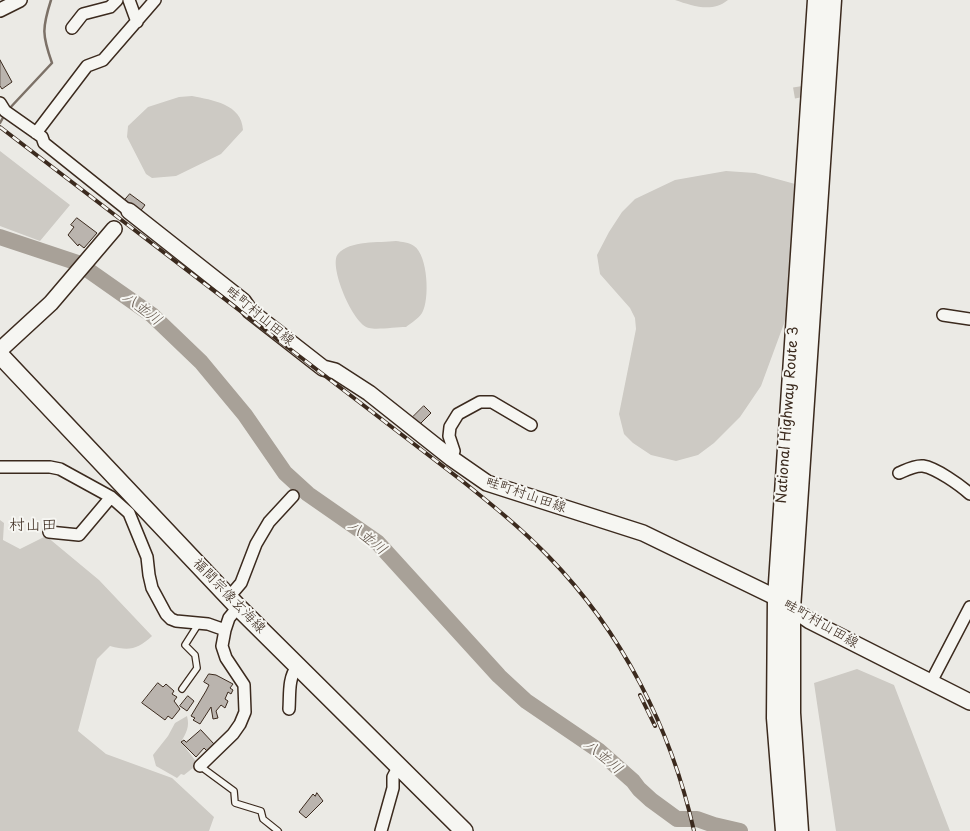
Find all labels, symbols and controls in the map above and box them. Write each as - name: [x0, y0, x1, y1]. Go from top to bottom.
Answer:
- street label: 畦町村山田線: [222, 283, 298, 349]
- water label: 八並川: [119, 288, 165, 330]
- street label: National Highway Route 3: [773, 326, 803, 504]
- street label: 畦町村山田線: [484, 473, 568, 517]
- district label: 村山田: [9, 516, 57, 536]
- water label: 八並川: [344, 517, 390, 559]
- street label: 福間宗像玄海線: [189, 555, 269, 637]
- street label: 畦町村山田線: [780, 596, 862, 652]
- water label: 八並川: [580, 736, 626, 778]

